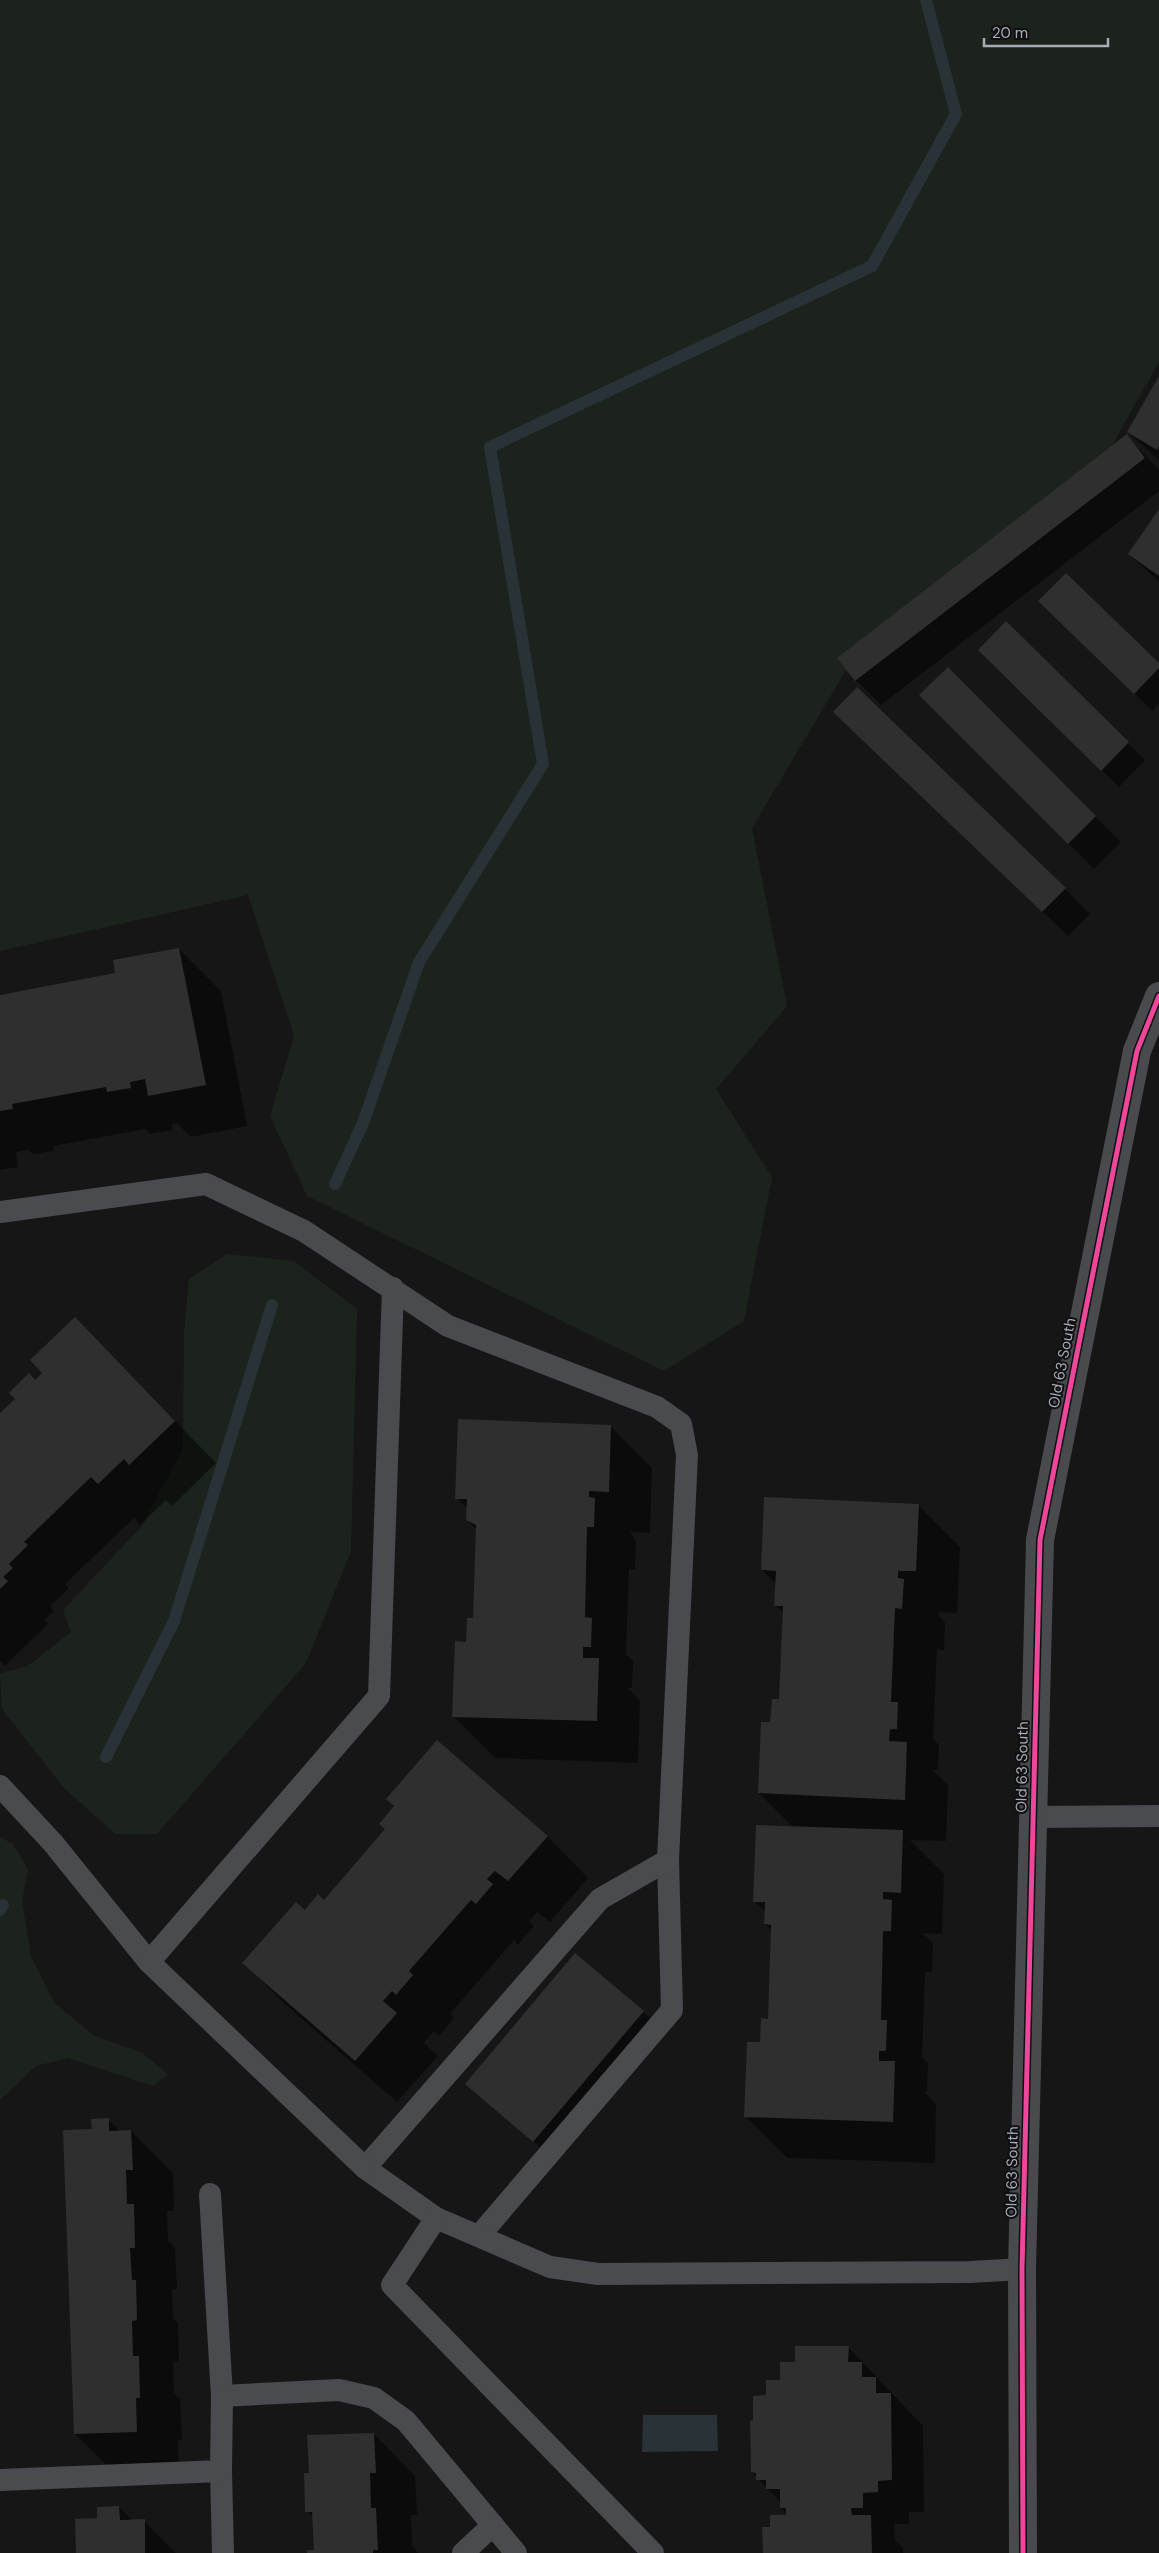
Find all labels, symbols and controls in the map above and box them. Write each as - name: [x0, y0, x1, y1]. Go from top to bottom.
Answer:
- scale bar: [984, 15, 1108, 47]
- text: 20 m: [992, 23, 1028, 43]
- street label: Old 63 South: [1043, 1316, 1081, 1410]
- street label: Old 63 South: [1011, 1721, 1033, 1813]
- street label: Old 63 South: [1001, 2126, 1023, 2218]

